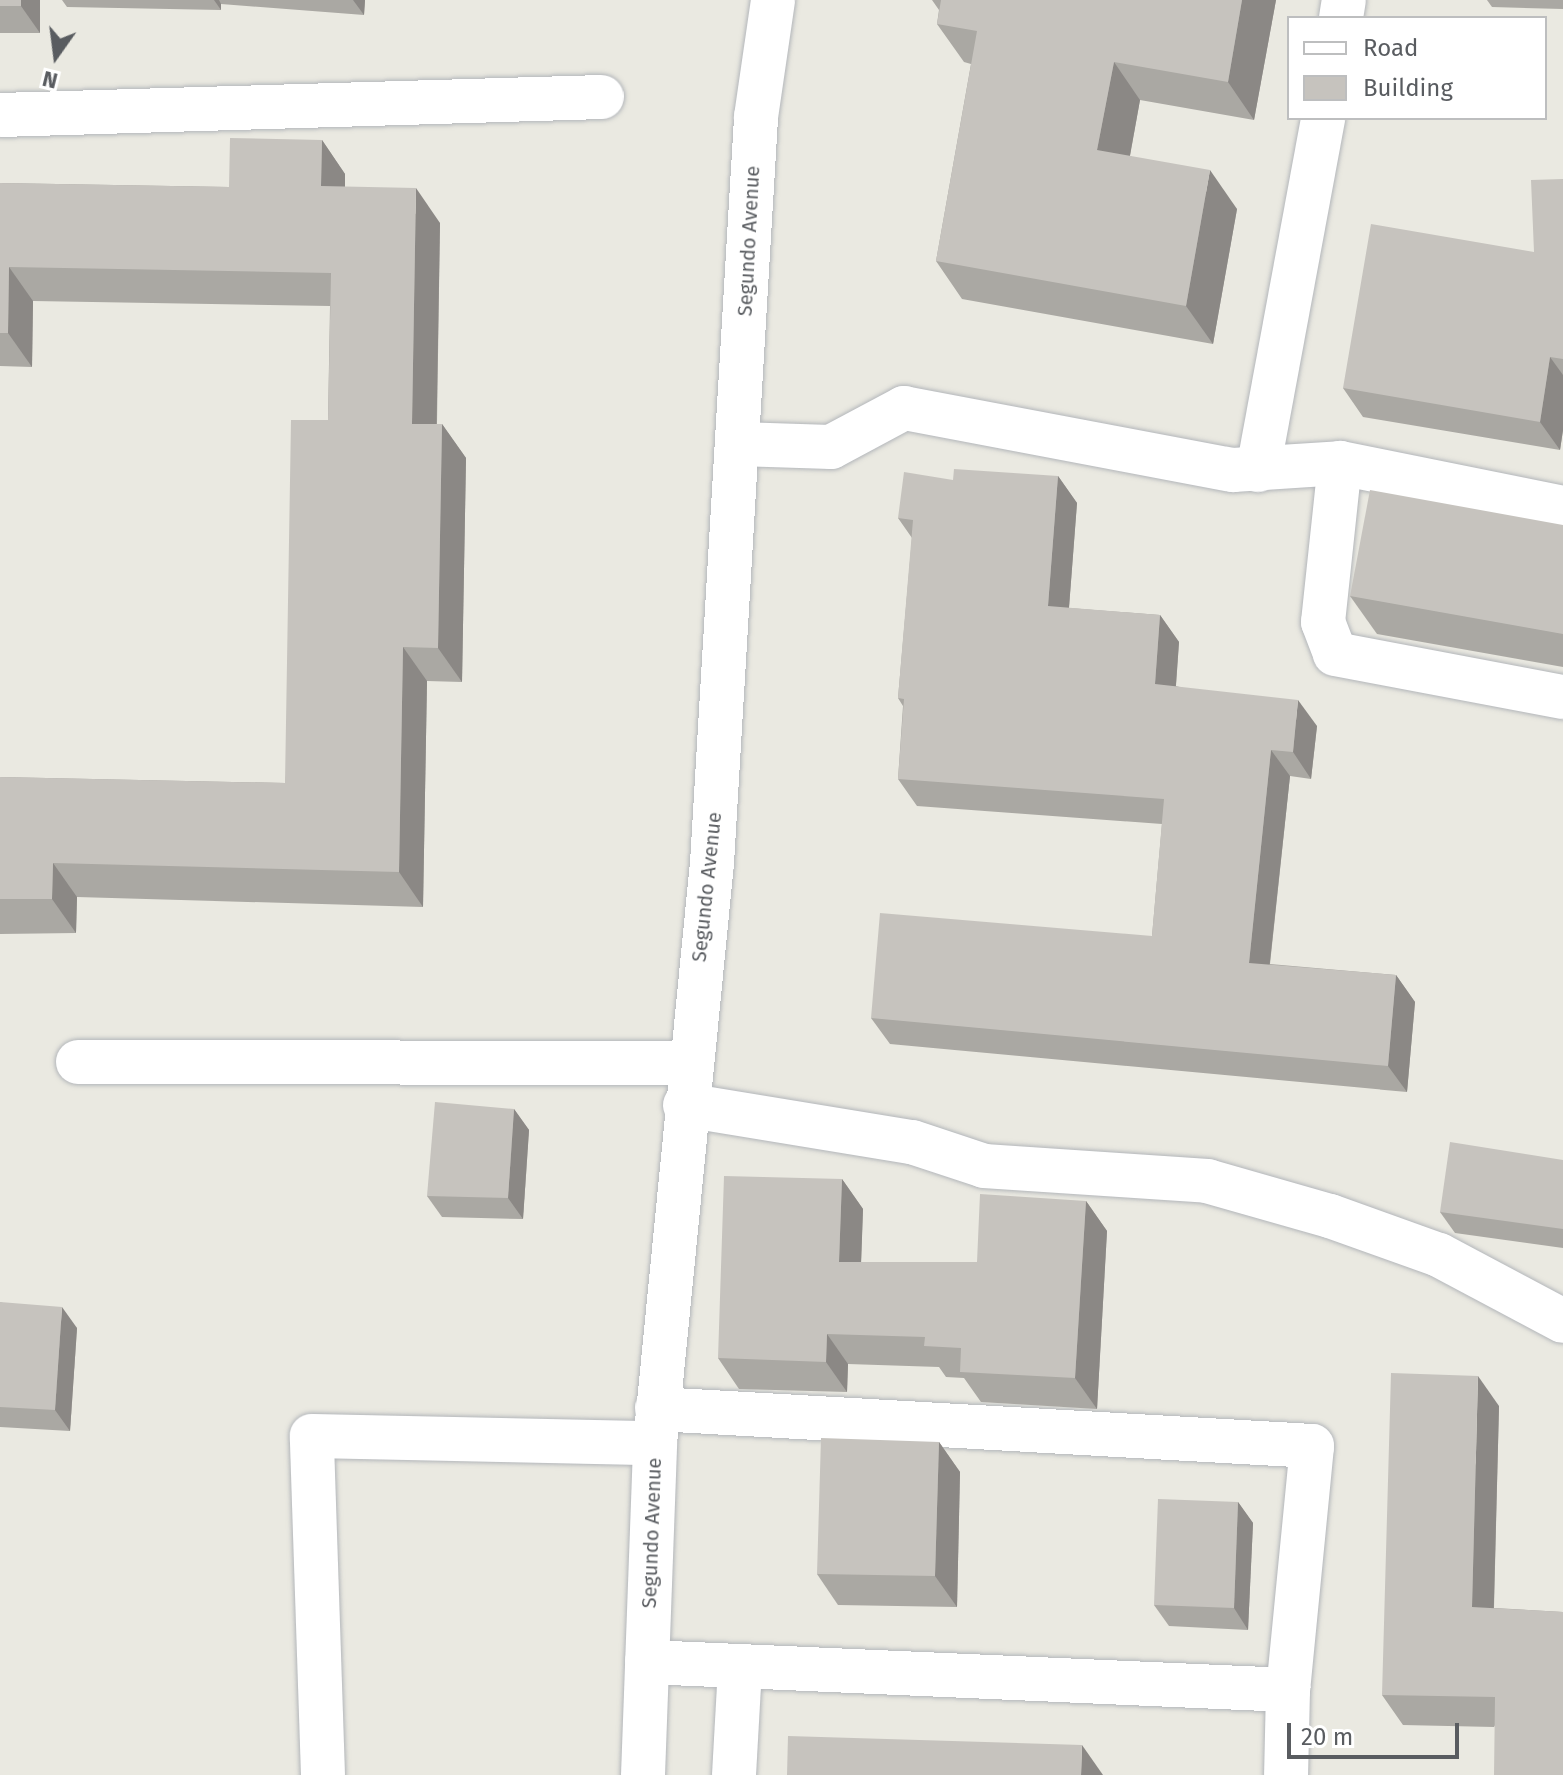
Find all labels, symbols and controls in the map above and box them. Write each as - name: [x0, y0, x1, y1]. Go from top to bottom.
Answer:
- north arrow: [16, 16, 96, 96]
- legend: [1287, 16, 1547, 120]
- text: Road: [1363, 34, 1418, 62]
- text: N: [40, 65, 60, 95]
- text: Building: [1363, 74, 1453, 102]
- street label: Segundo Avenue: [733, 165, 765, 317]
- street label: Segundo Avenue: [687, 811, 727, 963]
- street label: Segundo Avenue: [637, 1457, 667, 1609]
- scale bar: [1291, 1707, 1463, 1757]
- text: 20 m: [1301, 1723, 1353, 1751]

